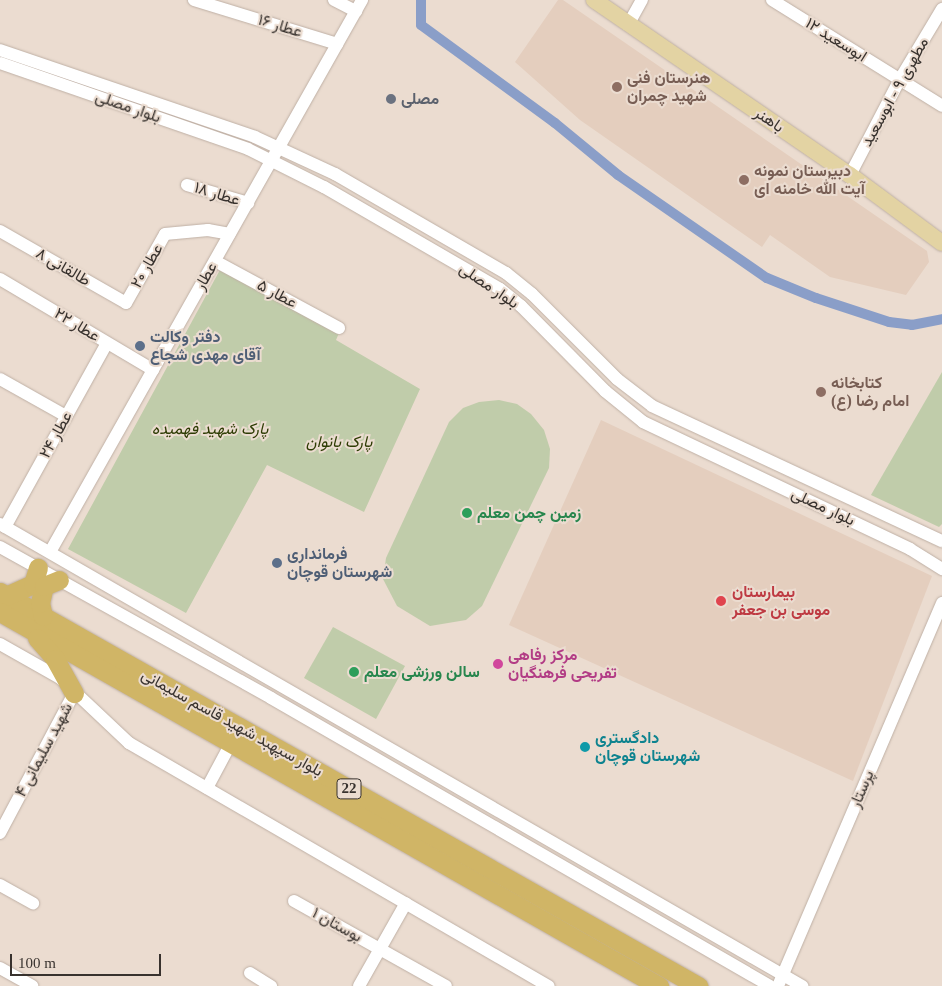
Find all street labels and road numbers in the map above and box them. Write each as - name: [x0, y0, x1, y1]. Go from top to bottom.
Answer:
- street label: عطار ۱۶: [256, 10, 304, 42]
- street label: ابوسعید ۱۲: [802, 14, 870, 66]
- street label: مطهری ۹ - ابوسعید: [857, 34, 933, 150]
- street label: بلوار مصلی: [93, 87, 163, 127]
- street label: باهنر: [751, 103, 787, 137]
- street label: عطار ۱۸: [192, 178, 242, 210]
- street label: عطار ۲۰: [127, 240, 167, 292]
- street label: طالقانی ۸: [32, 244, 94, 290]
- street label: عطار: [190, 259, 222, 293]
- street label: بلوار مصلی: [455, 259, 523, 313]
- street label: عطار ۵: [254, 276, 300, 312]
- street label: عطار ۲۲: [51, 304, 103, 346]
- street label: عطار ۲۴: [35, 408, 77, 462]
- street label: بلوار مصلی: [788, 484, 858, 530]
- street label: بلوار سپهبد شهید قاسم سلیمانی: [138, 665, 326, 781]
- street label: شهید سلیمانی ۴: [11, 700, 77, 800]
- street label: پرستار: [846, 767, 878, 811]
- road number: 22: [336, 776, 362, 802]
- street label: بوستان ۱: [309, 903, 365, 947]

